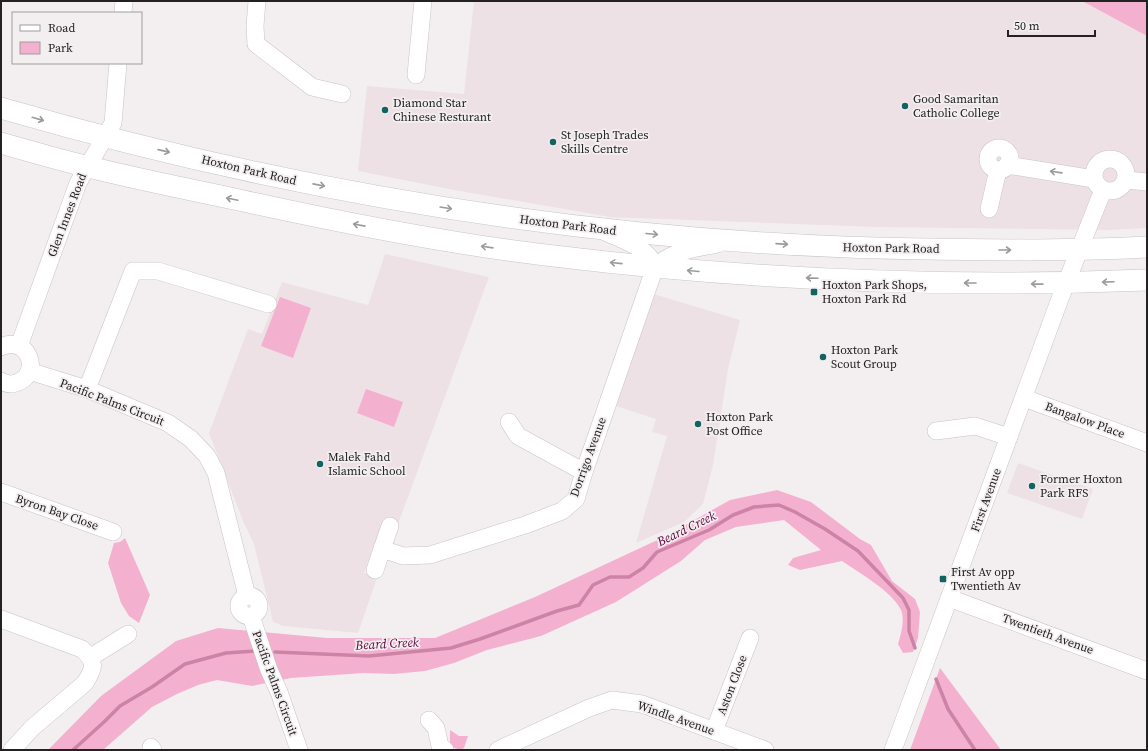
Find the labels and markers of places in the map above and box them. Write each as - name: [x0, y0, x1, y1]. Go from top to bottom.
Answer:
- place label: Good Samaritan Catholic College: [913, 91, 1000, 121]
- place label: Diamond Star Chinese Resturant: [393, 95, 491, 125]
- marker: Good Samaritan Catholic College: [900, 101, 910, 111]
- marker: Diamond Star Chinese Resturant: [380, 105, 390, 115]
- place label: St Joseph Trades Skills Centre: [561, 127, 648, 157]
- marker: St Joseph Trades Skills Centre: [548, 137, 558, 147]
- place label: Hoxton Park Shops, Hoxton Park Rd: [822, 277, 927, 307]
- marker: Hoxton Park Shops, Hoxton Park Rd: [809, 287, 819, 297]
- place label: Hoxton Park Scout Group: [831, 342, 898, 372]
- marker: Hoxton Park Scout Group: [818, 352, 828, 362]
- place label: Hoxton Park Post Office: [706, 409, 773, 439]
- marker: Hoxton Park Post Office: [693, 419, 703, 429]
- place label: Malek Fahd Islamic School: [328, 449, 406, 479]
- marker: Malek Fahd Islamic School: [315, 459, 325, 469]
- place label: Former Hoxton Park RFS: [1040, 471, 1123, 501]
- marker: Former Hoxton Park RFS: [1027, 481, 1037, 491]
- place label: First Av opp Twentieth Av: [951, 564, 1021, 594]
- marker: First Av opp Twentieth Av: [938, 574, 948, 584]

